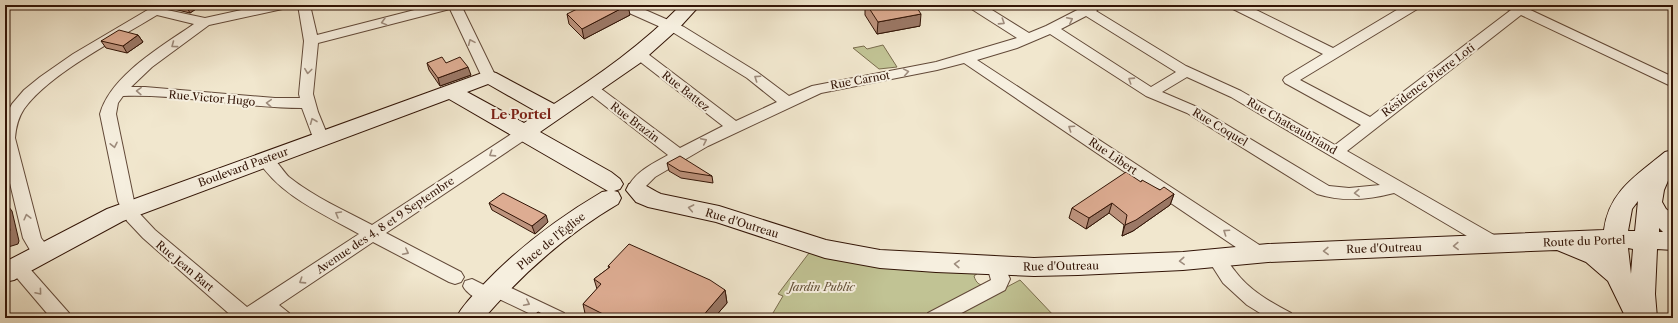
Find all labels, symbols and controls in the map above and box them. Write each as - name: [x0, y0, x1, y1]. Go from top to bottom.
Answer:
- one-way arrow: [381, 17, 388, 26]
- one-way arrow: [997, 17, 1004, 24]
- one-way arrow: [1066, 17, 1074, 25]
- one-way arrow: [468, 38, 476, 45]
- one-way arrow: [171, 40, 178, 48]
- street label: Résidence Pierre Loti: [1379, 40, 1478, 120]
- one-way arrow: [304, 68, 313, 74]
- street label: Rue Battez: [659, 68, 713, 114]
- street label: Rue Carnot: [829, 68, 891, 92]
- one-way arrow: [903, 68, 909, 77]
- one-way arrow: [754, 75, 761, 83]
- one-way arrow: [1129, 78, 1136, 85]
- one-way arrow: [136, 87, 142, 96]
- street label: Rue Victor Hugo: [168, 87, 256, 109]
- street label: Rue Chateaubriand: [1244, 95, 1340, 158]
- one-way arrow: [266, 98, 272, 107]
- street label: Rue Brazin: [608, 99, 662, 145]
- street label: Rue Coquel: [1190, 105, 1251, 149]
- district label: Le Portel: [491, 106, 552, 122]
- one-way arrow: [310, 118, 318, 125]
- one-way arrow: [1068, 126, 1075, 133]
- street label: Rue Libert: [1086, 135, 1140, 177]
- one-way arrow: [699, 139, 707, 146]
- one-way arrow: [110, 141, 118, 148]
- street label: Boulevard Pasteur: [196, 144, 290, 190]
- one-way arrow: [489, 150, 496, 157]
- street label: Avenue des 4, 8 et 9 Septembre: [312, 173, 457, 277]
- one-way arrow: [1354, 188, 1360, 197]
- one-way arrow: [688, 204, 694, 213]
- street label: Rue d'Outreau: [704, 205, 781, 241]
- street label: Place de l'Église: [514, 209, 588, 273]
- one-way arrow: [335, 212, 342, 219]
- one-way arrow: [23, 214, 32, 221]
- one-way arrow: [1223, 230, 1230, 237]
- street label: Route du Portel: [1543, 233, 1626, 249]
- street label: Rue Jean Bart: [153, 238, 217, 294]
- street label: Rue d'Outreau: [1346, 240, 1422, 256]
- one-way arrow: [1453, 241, 1459, 250]
- one-way arrow: [1323, 246, 1329, 255]
- one-way arrow: [402, 247, 410, 255]
- one-way arrow: [1179, 256, 1185, 265]
- street label: Rue d'Outreau: [1023, 258, 1099, 274]
- one-way arrow: [954, 260, 960, 268]
- one-way arrow: [299, 276, 306, 283]
- park label: Jardin Public: [786, 280, 855, 294]
- one-way arrow: [35, 287, 42, 295]
- one-way arrow: [522, 298, 530, 306]

